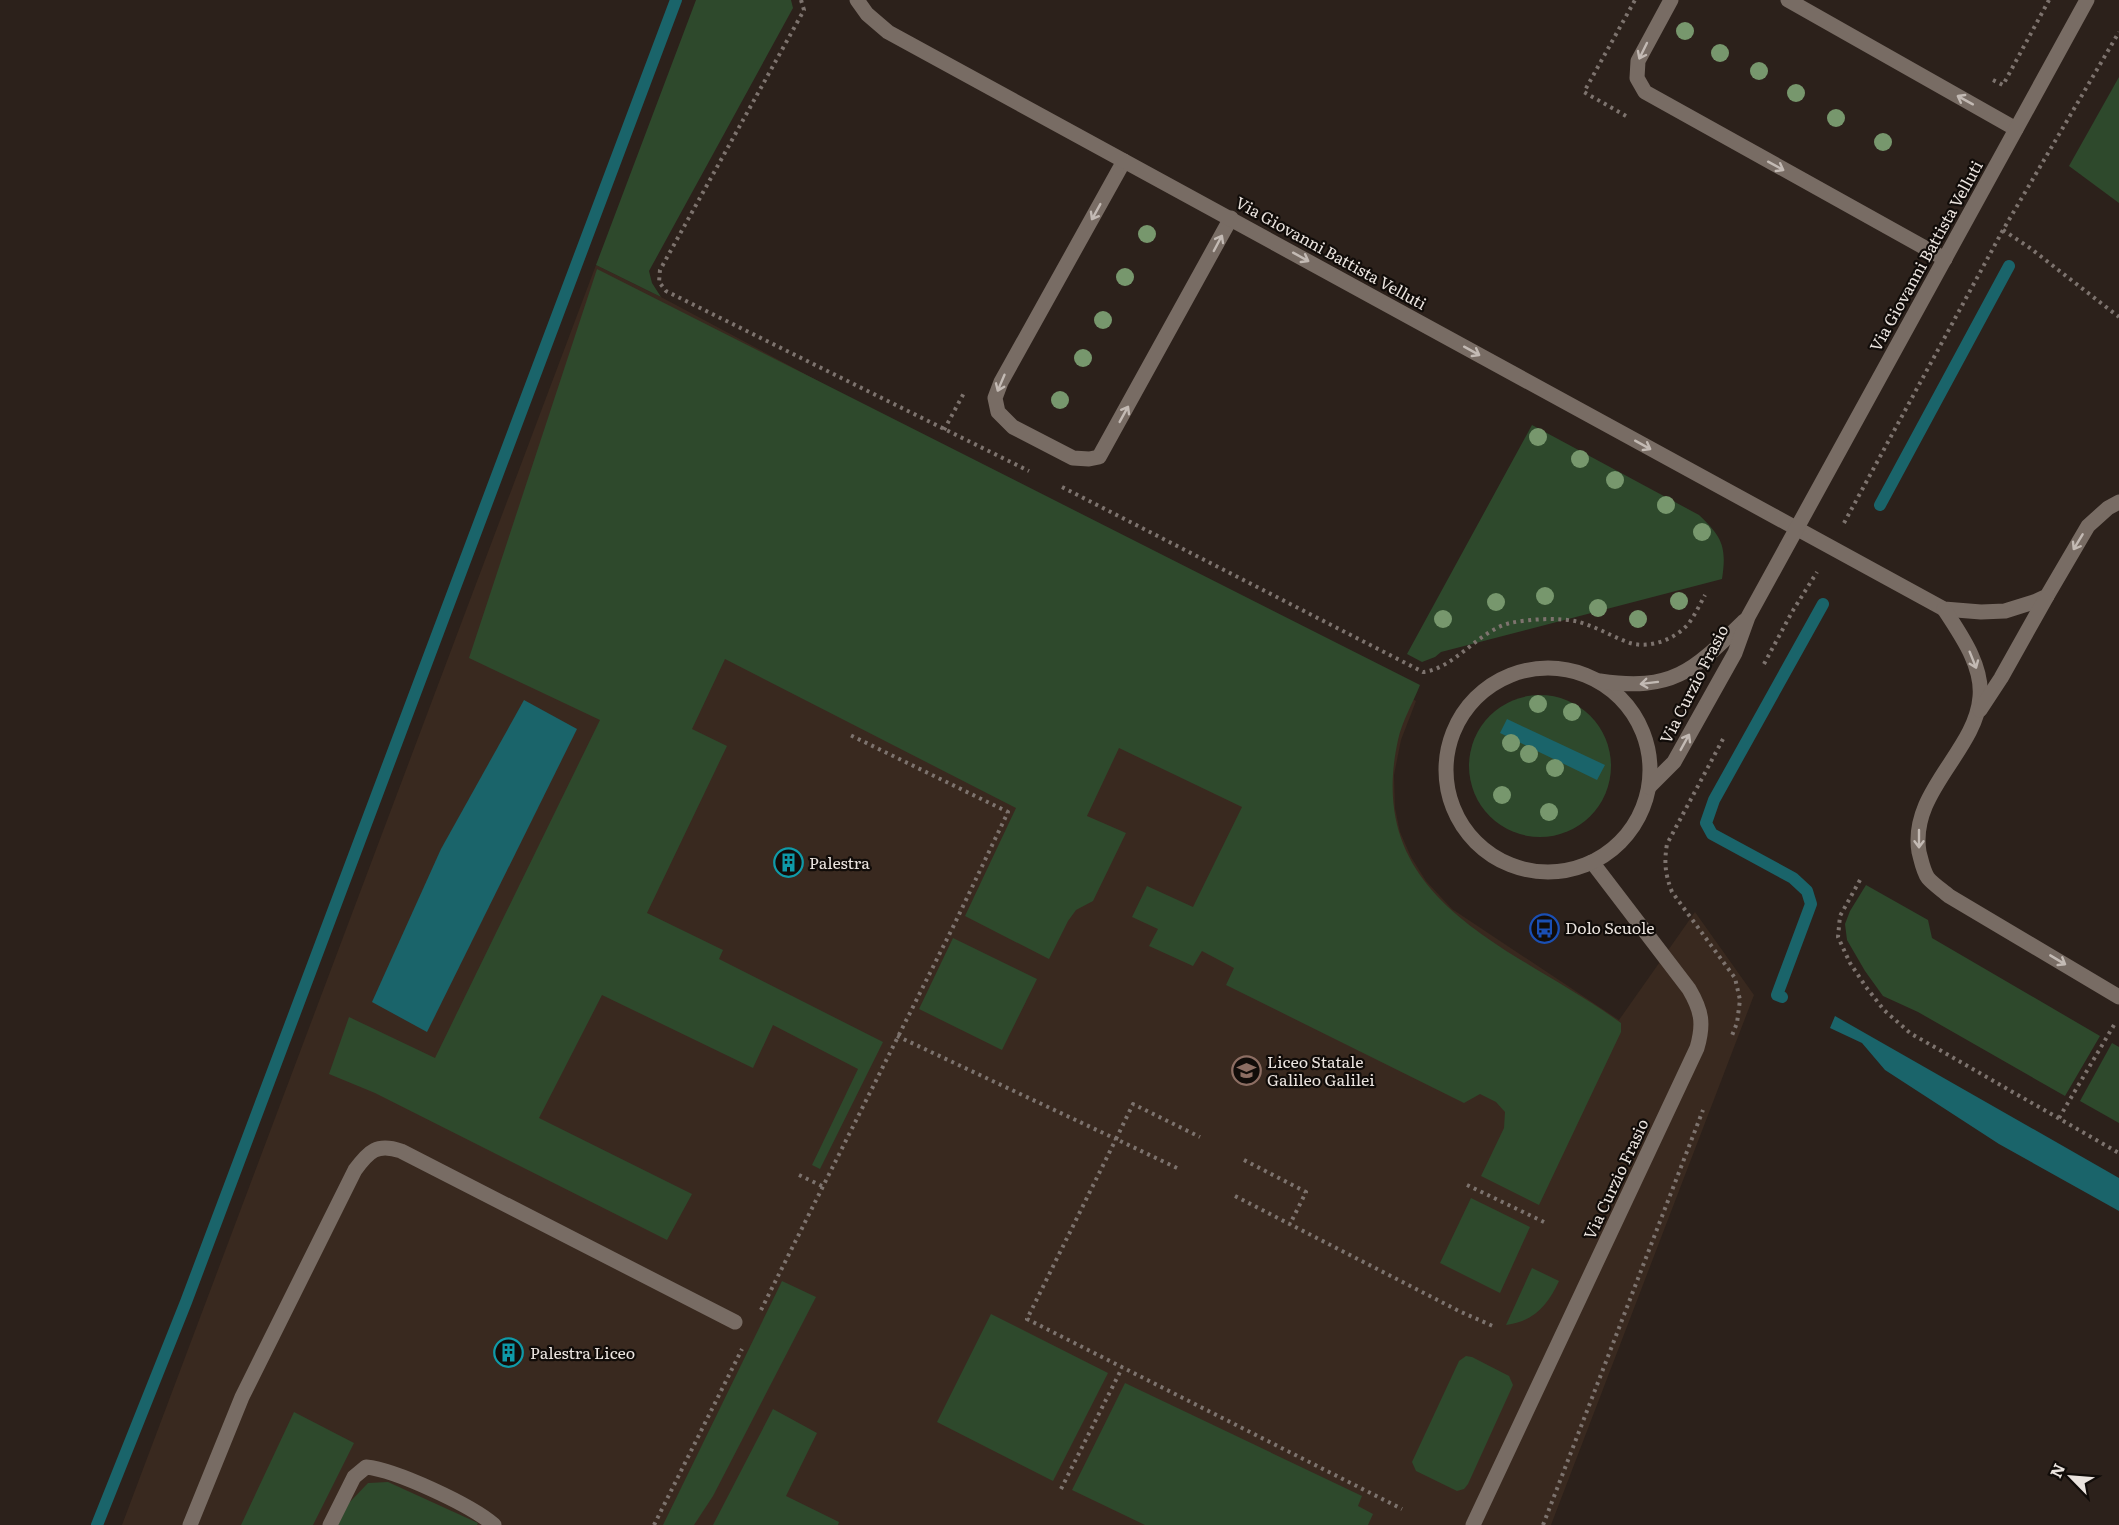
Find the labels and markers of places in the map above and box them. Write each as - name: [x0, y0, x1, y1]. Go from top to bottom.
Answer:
- building icon: Palestra: [772, 847, 804, 879]
- place label: Palestra: [809, 850, 870, 874]
- bus stop icon: Dolo Scuole: [1528, 912, 1560, 944]
- place label: Dolo Scuole: [1565, 915, 1655, 939]
- place label: Liceo Statale Galileo Galilei: [1267, 1049, 1375, 1091]
- school or university icon: Liceo Statale Galileo Galilei: [1230, 1055, 1262, 1087]
- building icon: Palestra Liceo: [493, 1337, 525, 1369]
- place label: Palestra Liceo: [530, 1340, 635, 1364]

